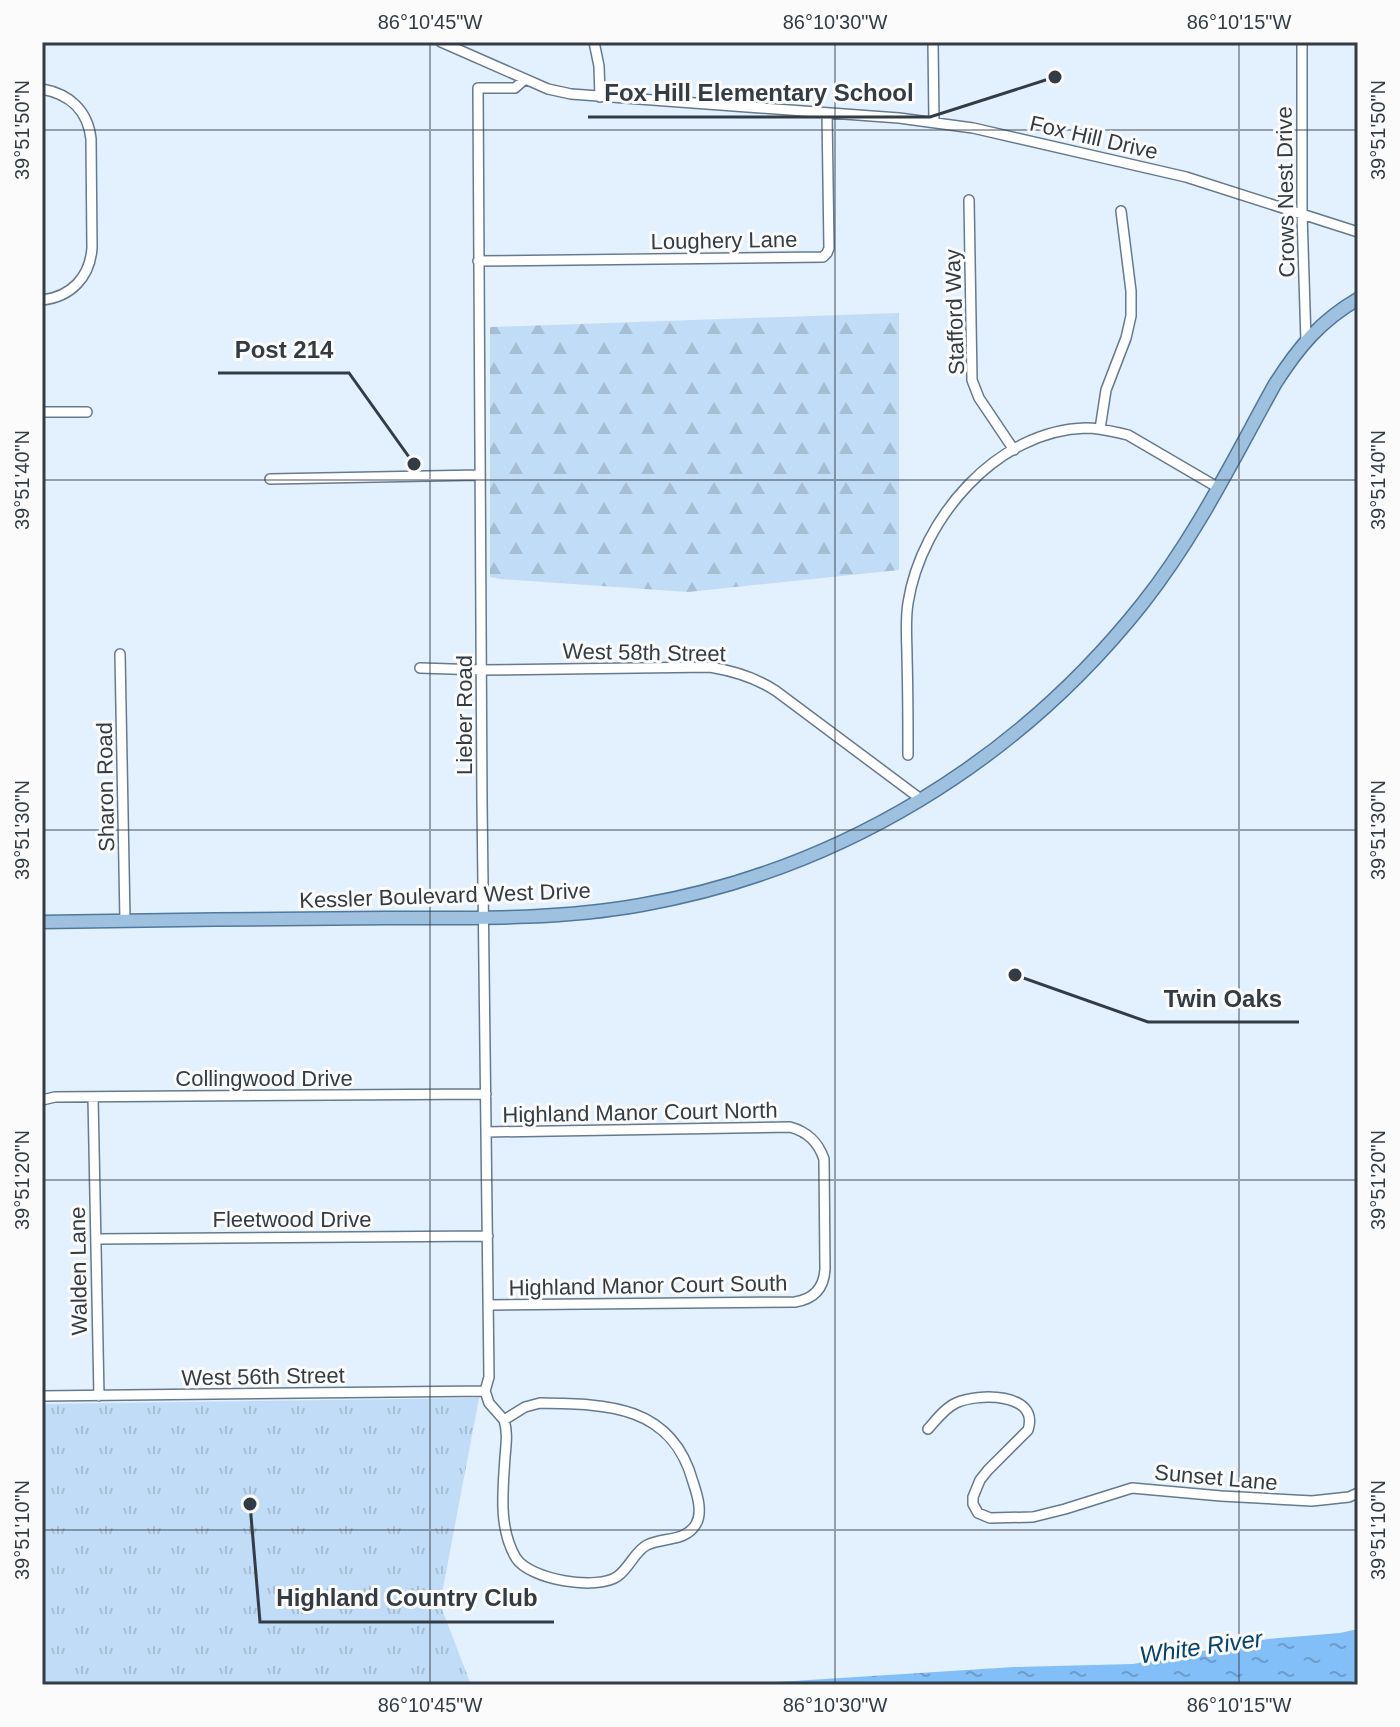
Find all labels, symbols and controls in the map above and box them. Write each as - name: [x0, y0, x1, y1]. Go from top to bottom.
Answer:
- text: 86°10'45"W: [378, 11, 482, 33]
- text: 86°10'30"W: [783, 11, 887, 33]
- text: 86°10'15"W: [1187, 11, 1291, 33]
- callout: Fox Hill Elementary School: [588, 69, 930, 117]
- text: Fox Hill Elementary School: [604, 79, 914, 106]
- text: 39°51'50"N: [11, 80, 33, 180]
- text: 39°51'50"N: [1367, 80, 1389, 180]
- street label: Crows Nest Drive: [1272, 106, 1299, 278]
- street label: Fox Hill Drive: [1027, 111, 1160, 164]
- street label: Loughery Lane: [650, 227, 798, 254]
- street label: Stafford Way: [940, 249, 969, 375]
- callout: Post 214: [218, 325, 349, 373]
- text: Post 214: [235, 336, 334, 363]
- text: 39°51'40"N: [11, 430, 33, 530]
- text: 39°51'40"N: [1367, 430, 1389, 530]
- street label: West 58th Street: [562, 639, 726, 666]
- street label: Lieber Road: [452, 655, 477, 775]
- street label: Sharon Road: [92, 722, 119, 852]
- text: 39°51'30"N: [11, 780, 33, 880]
- text: 39°51'30"N: [1367, 780, 1389, 880]
- street label: Kessler Boulevard West Drive: [299, 878, 591, 913]
- callout: Twin Oaks: [1148, 974, 1299, 1022]
- text: Twin Oaks: [1164, 985, 1282, 1012]
- street label: Collingwood Drive: [175, 1066, 353, 1091]
- street label: Highland Manor Court North: [502, 1098, 778, 1127]
- text: 39°51'20"N: [11, 1130, 33, 1230]
- text: 39°51'20"N: [1367, 1130, 1389, 1230]
- street label: Walden Lane: [65, 1206, 92, 1336]
- street label: Fleetwood Drive: [213, 1207, 371, 1232]
- street label: Highland Manor Court South: [508, 1271, 788, 1300]
- street label: West 56th Street: [181, 1363, 345, 1390]
- street label: Sunset Lane: [1153, 1460, 1279, 1495]
- text: 39°51'10"N: [11, 1480, 33, 1580]
- text: 39°51'10"N: [1367, 1480, 1389, 1580]
- callout: Highland Country Club: [260, 1574, 554, 1622]
- text: Highland Country Club: [276, 1584, 538, 1611]
- water label: White River: [1138, 1624, 1265, 1669]
- text: 86°10'45"W: [378, 1694, 482, 1716]
- text: 86°10'30"W: [783, 1694, 887, 1716]
- text: 86°10'15"W: [1187, 1694, 1291, 1716]

